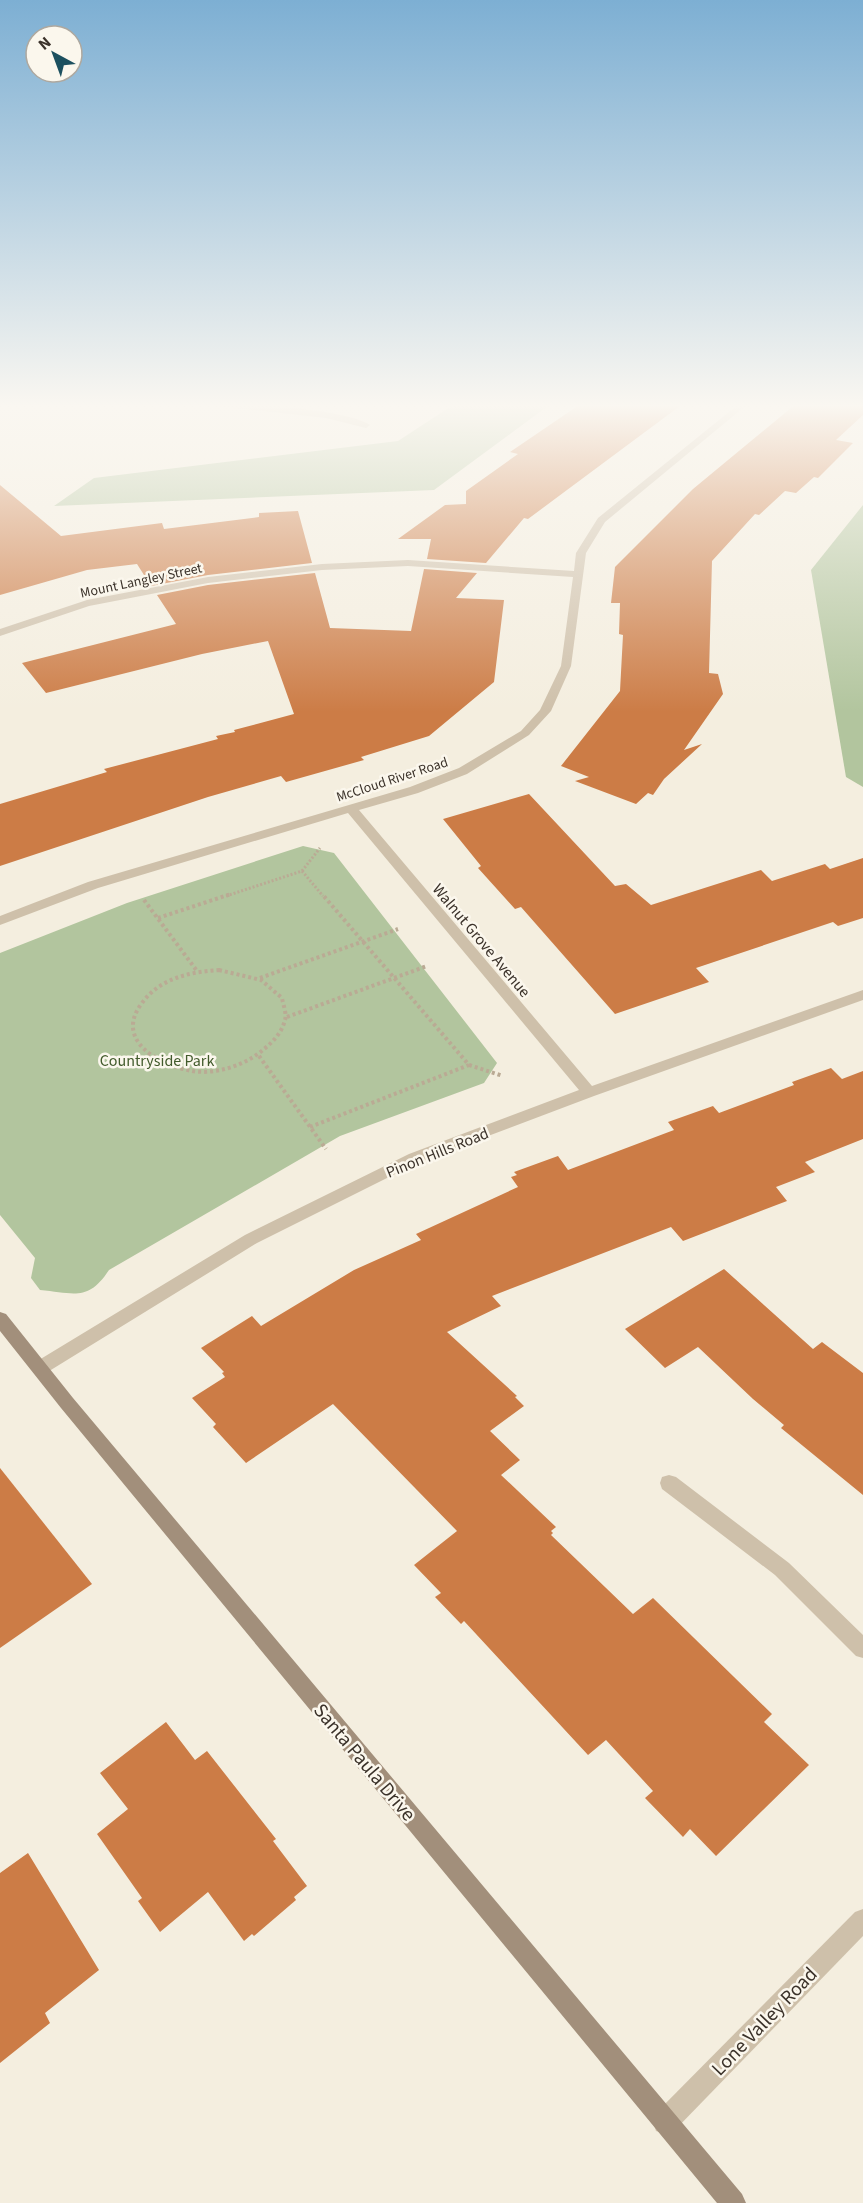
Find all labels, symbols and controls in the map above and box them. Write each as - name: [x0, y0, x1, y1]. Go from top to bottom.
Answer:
- north arrow: [24, 24, 84, 84]
- text: N: [34, 32, 56, 55]
- street label: Mount Langley Street: [78, 558, 204, 604]
- street label: McCloud River Road: [334, 752, 451, 807]
- street label: Walnut Grove Avenue: [427, 879, 535, 1002]
- park label: Countryside Park: [100, 1050, 214, 1072]
- street label: Pinon Hills Road: [383, 1122, 492, 1184]
- street label: Santa Paula Drive: [307, 1698, 422, 1828]
- street label: Lone Valley Road: [705, 1961, 824, 2082]

